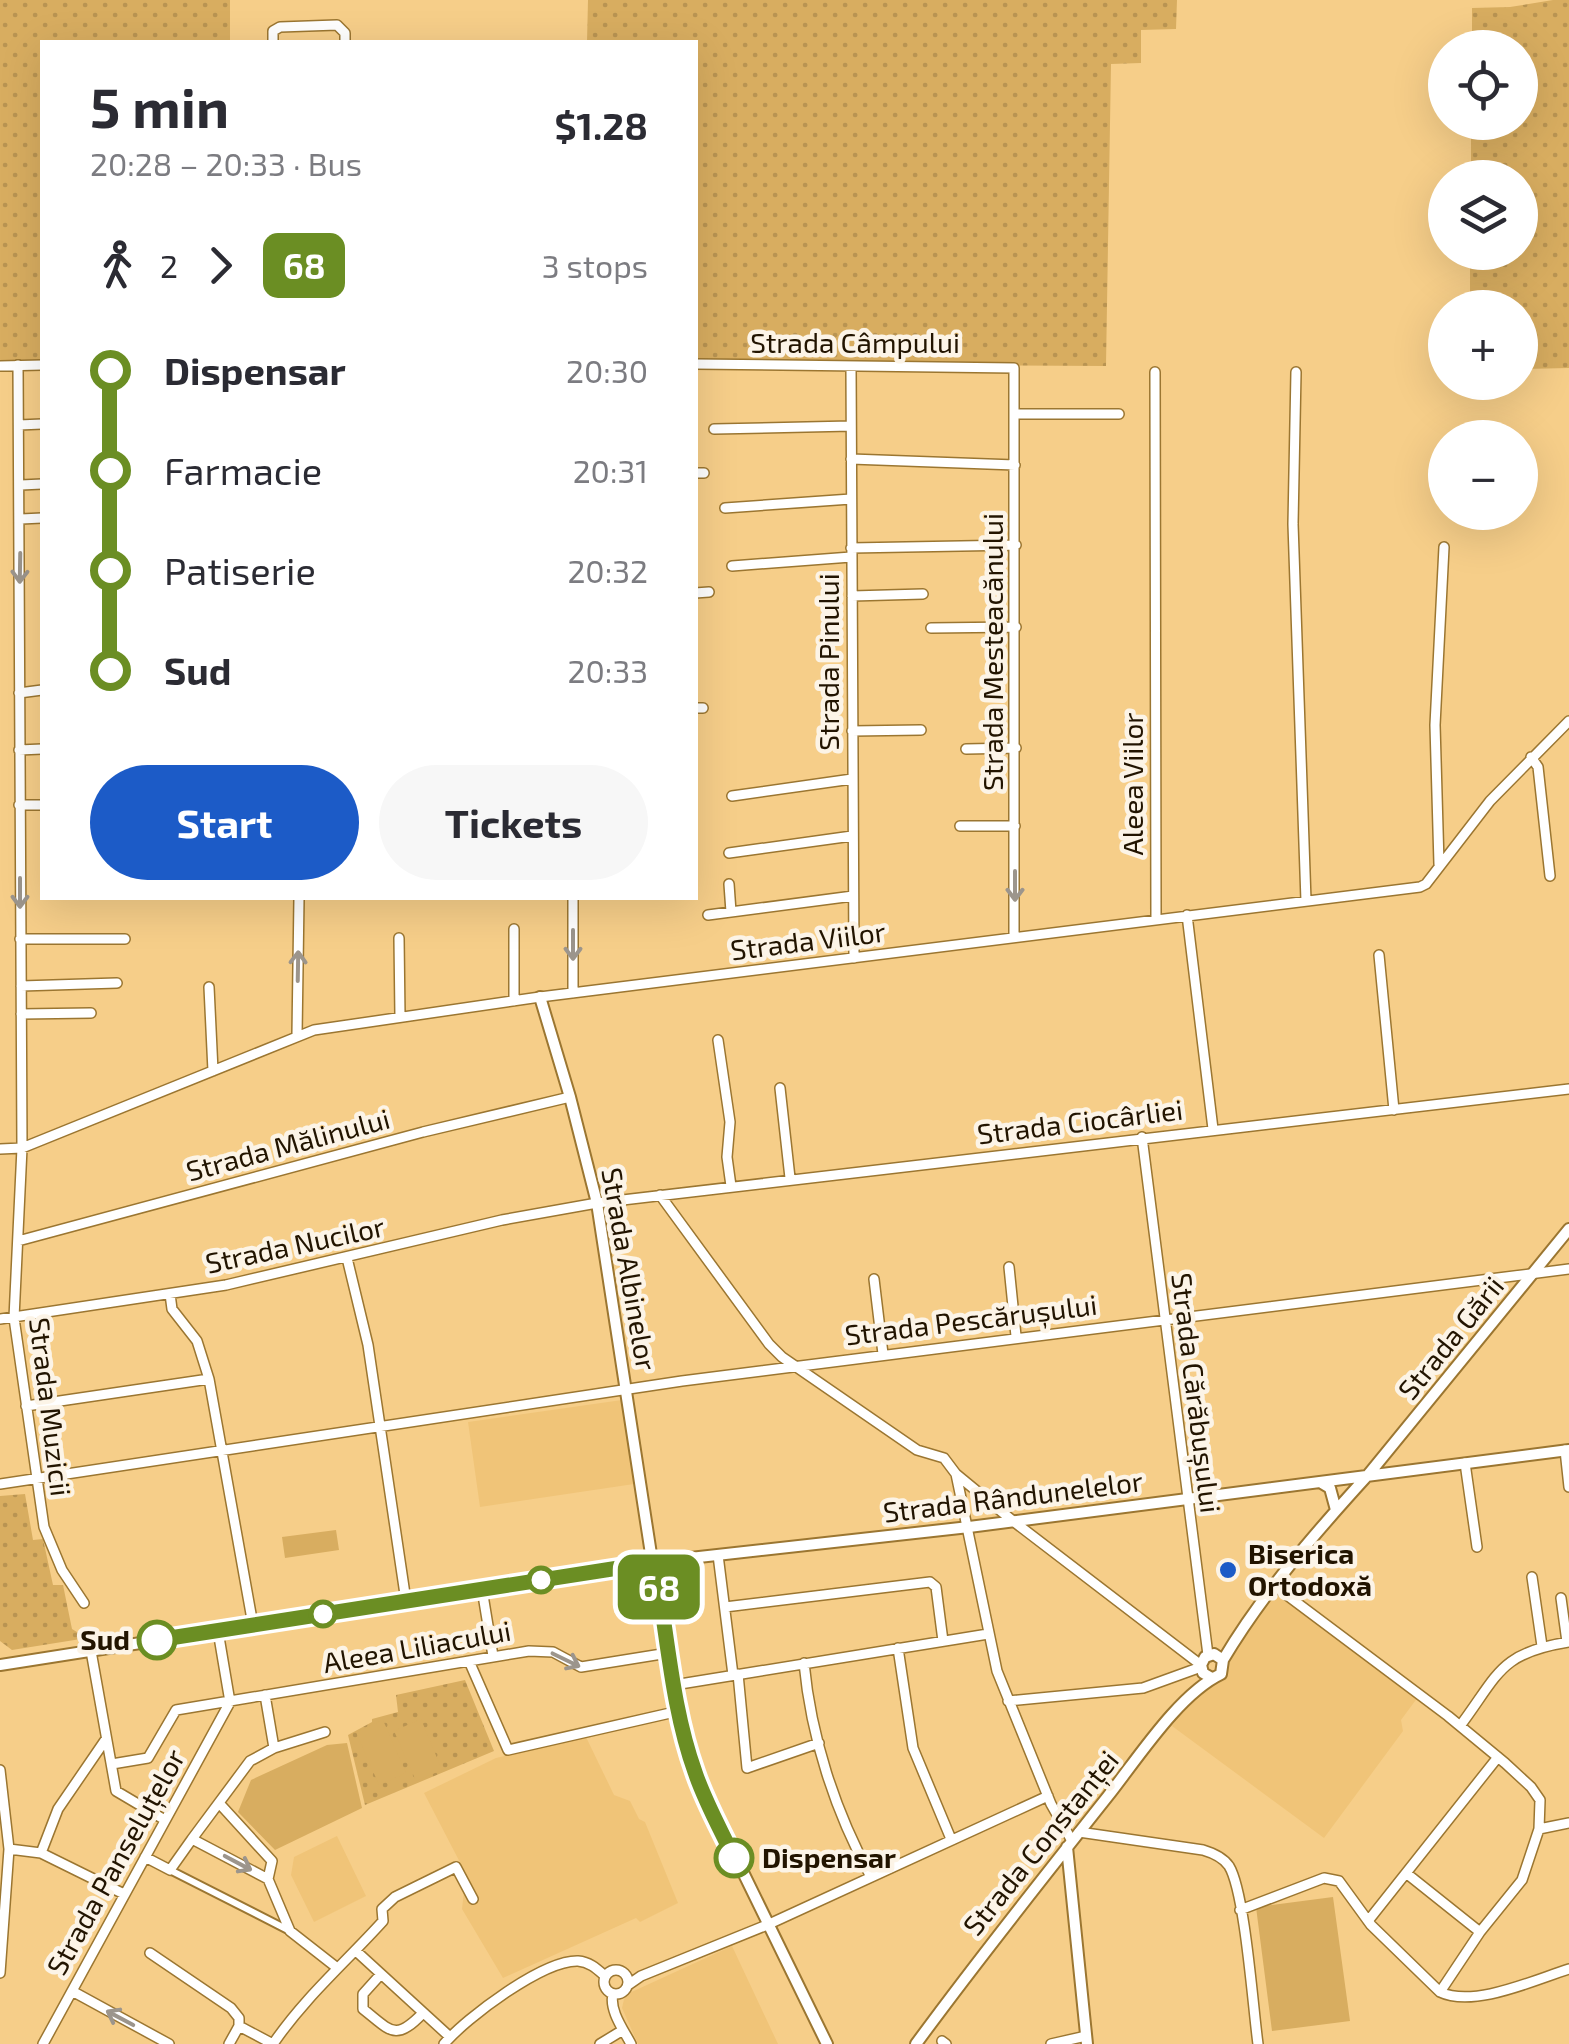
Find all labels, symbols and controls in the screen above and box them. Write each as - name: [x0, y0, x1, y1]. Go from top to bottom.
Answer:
- map controls: [1428, 30, 1538, 530]
- button: locate: [1428, 30, 1538, 140]
- text: 5 min: [90, 73, 229, 139]
- text: $1.28: [555, 102, 648, 148]
- text: 20:28 – 20:33 · Bus: [90, 144, 362, 182]
- button: layers: [1428, 160, 1538, 270]
- icon: walk: [90, 238, 145, 293]
- icon: forward: [193, 238, 248, 293]
- text: 68: [283, 244, 325, 286]
- text: 2: [160, 246, 178, 284]
- text: 3 stops: [542, 246, 648, 284]
- button: +: [1428, 290, 1538, 400]
- street label: Strada Câmpului: [750, 325, 960, 359]
- text: Dispensar: [164, 347, 346, 393]
- text: 20:30: [566, 351, 648, 389]
- button: −: [1428, 420, 1538, 530]
- text: Farmacie: [164, 447, 322, 493]
- text: 20:31: [573, 451, 648, 489]
- street label: Strada Mesteacănului: [975, 513, 1009, 791]
- text: Patiserie: [164, 547, 316, 593]
- one-way arrow: [10, 550, 30, 583]
- text: 20:32: [567, 551, 648, 589]
- street label: Strada Pinului: [811, 573, 845, 751]
- text: Sud: [164, 647, 232, 693]
- text: 20:33: [568, 651, 648, 689]
- street label: Aleea Viilor: [1115, 712, 1149, 856]
- button: Start: [90, 765, 359, 880]
- button: Tickets: [379, 765, 648, 880]
- one-way arrow: [1006, 868, 1024, 901]
- one-way arrow: [10, 876, 30, 908]
- street label: Strada Viilor: [728, 914, 887, 966]
- one-way arrow: [564, 928, 582, 961]
- one-way arrow: [289, 951, 308, 983]
- street label: Strada Ciocârliei: [975, 1092, 1185, 1150]
- street label: Strada Mălinului: [182, 1101, 393, 1188]
- street label: Strada Albinelor: [595, 1165, 665, 1373]
- street label: Strada Nucilor: [202, 1208, 387, 1280]
- street label: Strada Gării: [1390, 1269, 1510, 1406]
- street label: Strada Cărăbușului: [1163, 1271, 1229, 1515]
- street label: Strada Pescărușului: [843, 1287, 1099, 1353]
- street label: Strada Muzicii: [23, 1316, 79, 1498]
- street label: Strada Rândunelelor: [881, 1463, 1145, 1529]
- place label: Biserica Ortodoxă: [1248, 1536, 1372, 1602]
- line badge: 68: [614, 1554, 704, 1620]
- marker: Biserica Ortodoxă: [1217, 1559, 1239, 1581]
- text: 68: [638, 1566, 680, 1608]
- unlabelled marker: [528, 1567, 554, 1593]
- unlabelled marker: [310, 1601, 336, 1627]
- street label: Aleea Liliacului: [320, 1613, 513, 1679]
- marker: Sud: [138, 1621, 176, 1659]
- place label: Sud: [80, 1622, 130, 1656]
- one-way arrow: [550, 1651, 580, 1670]
- street label: Strada Panseluțelor: [39, 1743, 193, 1981]
- street label: Strada Constanței: [955, 1743, 1127, 1943]
- marker: Dispensar: [715, 1839, 753, 1877]
- place label: Dispensar: [762, 1840, 896, 1874]
- one-way arrow: [222, 1854, 252, 1873]
- one-way arrow: [106, 2007, 136, 2027]

